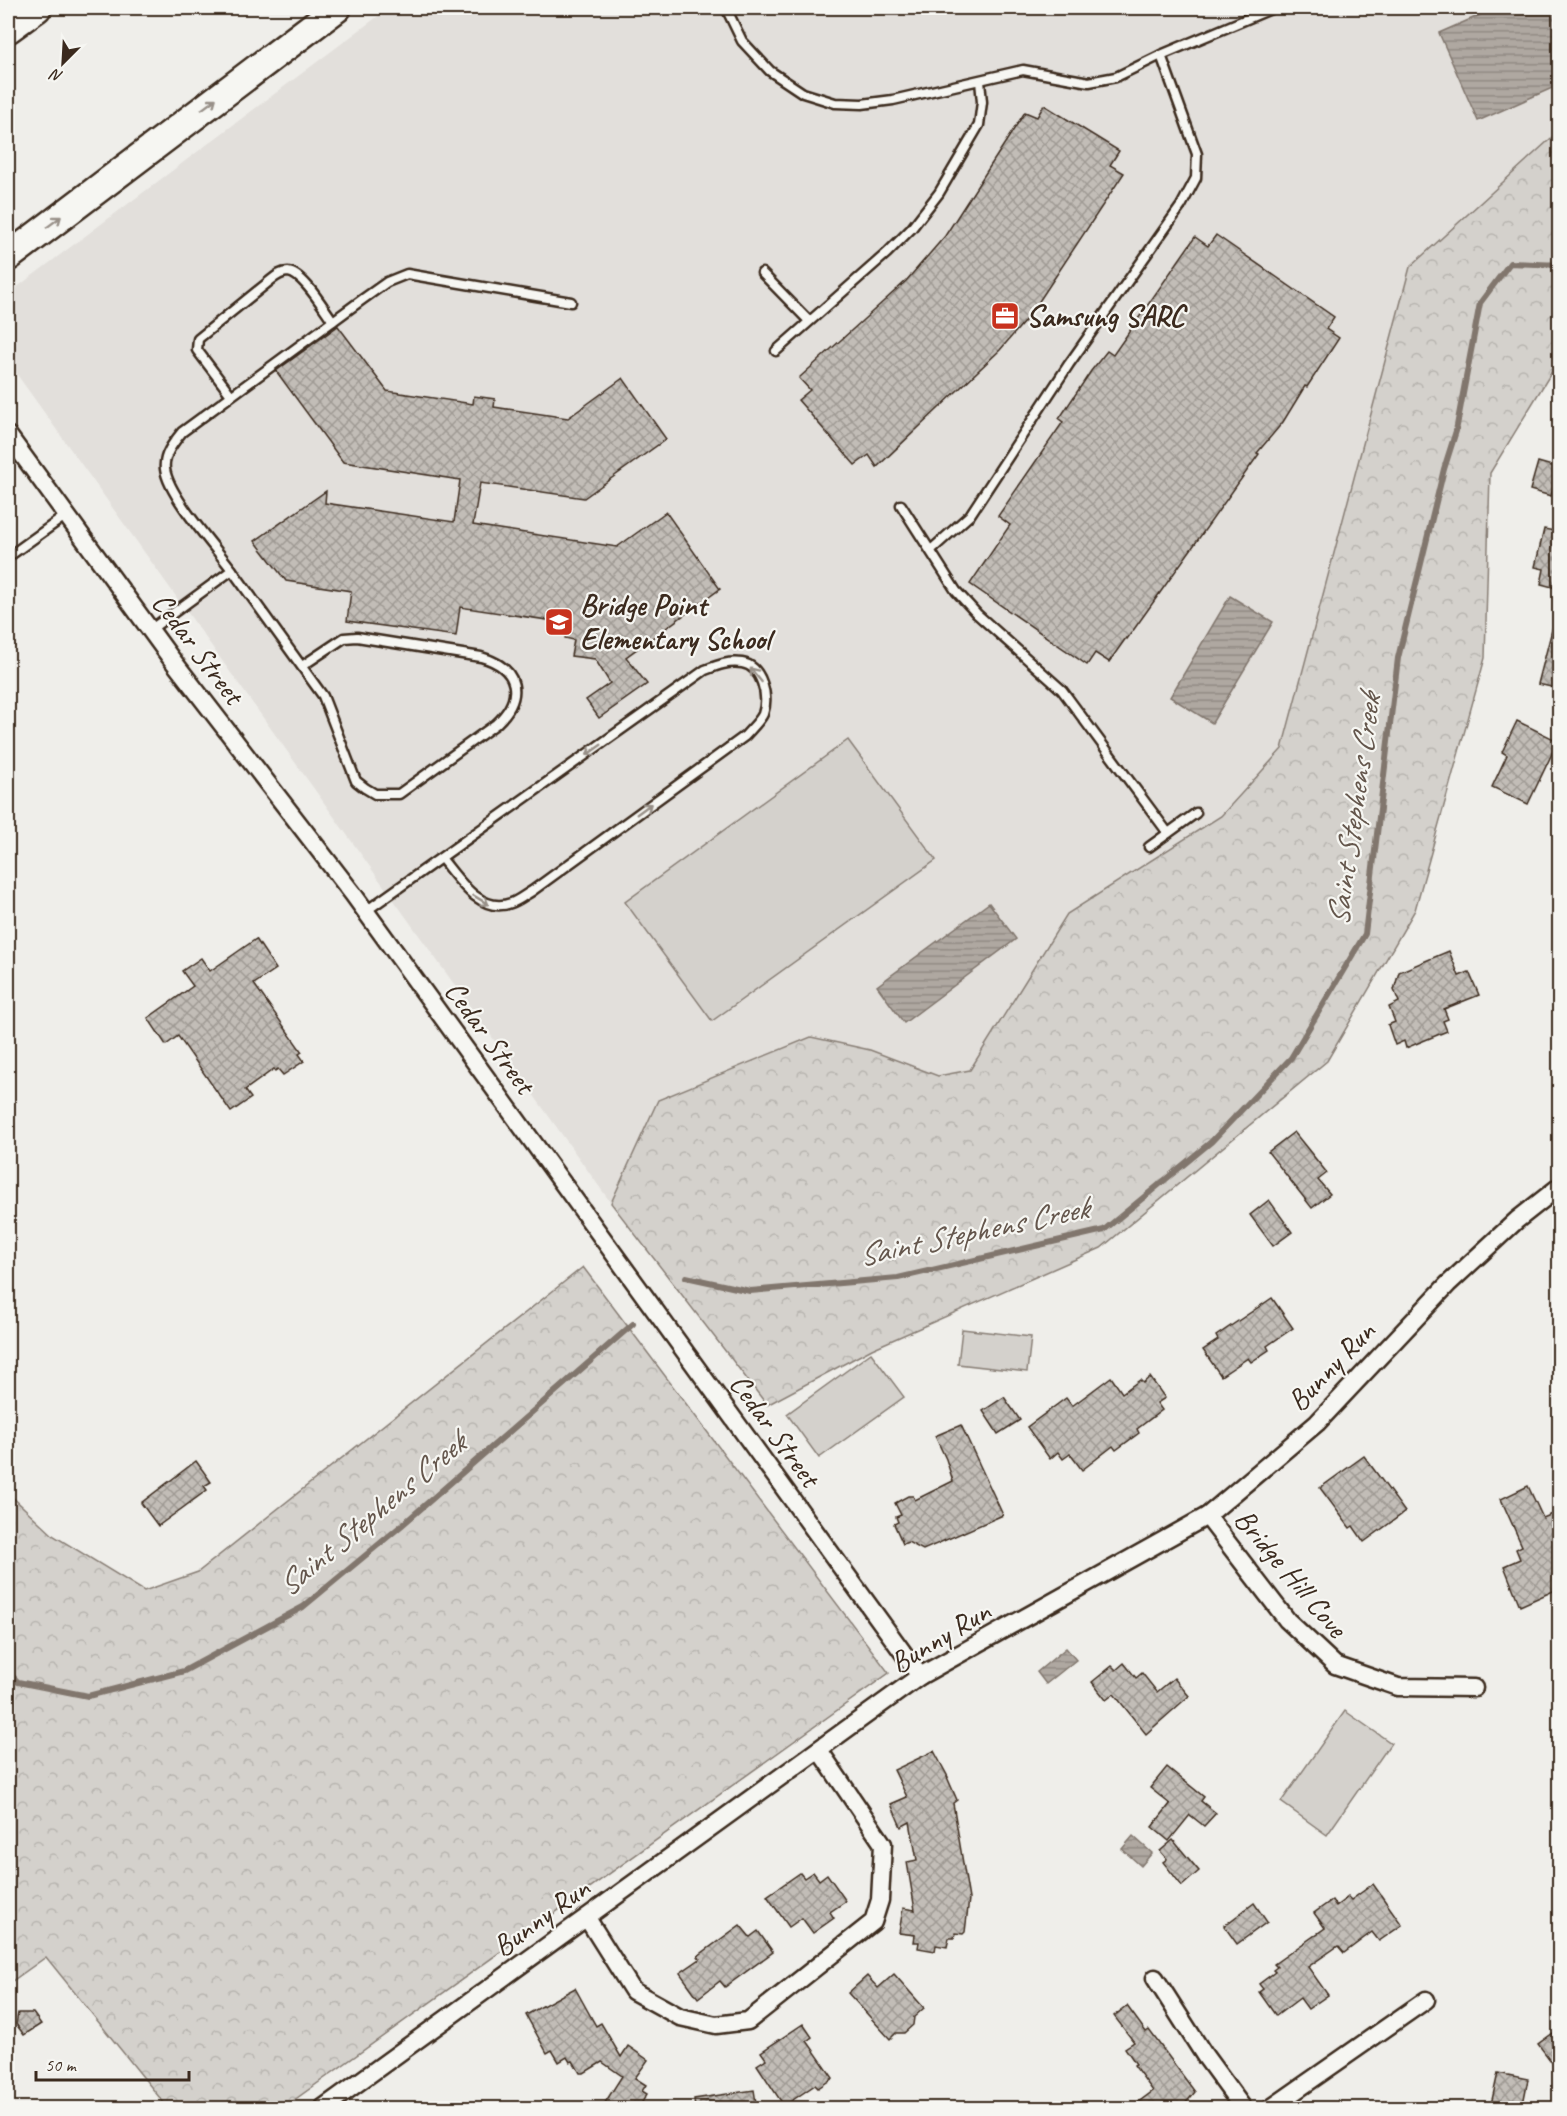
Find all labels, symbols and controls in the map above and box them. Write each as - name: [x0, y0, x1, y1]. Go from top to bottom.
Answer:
- north arrow: [33, 33, 93, 93]
- text: N: [46, 63, 66, 87]
- one-way arrow: [201, 98, 217, 110]
- one-way arrow: [46, 215, 62, 228]
- place label: Samsung SARC: [1026, 297, 1188, 335]
- office icon: Samsung SARC: [989, 300, 1021, 332]
- street label: Cedar Street: [144, 584, 254, 714]
- place label: Bridge Point Elementary School: [580, 586, 776, 658]
- school or university icon: Bridge Point Elementary School: [543, 606, 575, 638]
- one-way arrow: [750, 667, 763, 683]
- water label: Saint Stephens Creek: [1317, 685, 1391, 929]
- one-way arrow: [586, 744, 602, 756]
- one-way arrow: [636, 803, 652, 815]
- one-way arrow: [472, 894, 489, 906]
- street label: Cedar Street: [436, 973, 546, 1103]
- water label: Saint Stephens Creek: [855, 1186, 1098, 1276]
- street label: Bunny Run: [1279, 1312, 1384, 1419]
- street label: Cedar Street: [721, 1366, 831, 1496]
- water label: Saint Stephens Creek: [269, 1420, 479, 1605]
- street label: Bridge Hill Cove: [1226, 1501, 1357, 1647]
- street label: Bunny Run: [883, 1591, 999, 1682]
- street label: Bunny Run: [485, 1868, 598, 1965]
- scale bar: [36, 2044, 189, 2082]
- text: 50 m: [45, 2054, 78, 2076]

